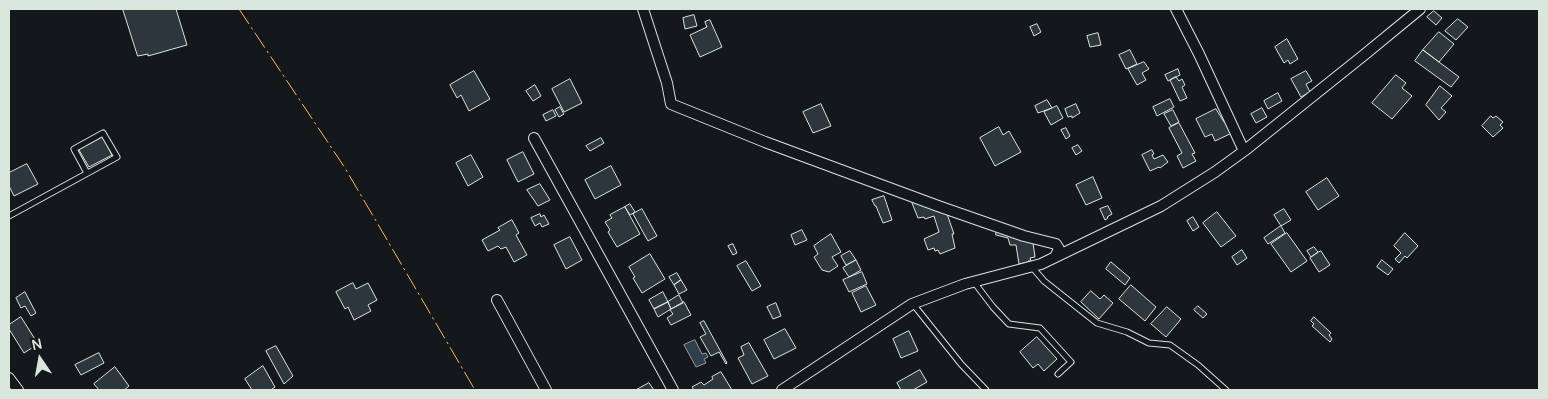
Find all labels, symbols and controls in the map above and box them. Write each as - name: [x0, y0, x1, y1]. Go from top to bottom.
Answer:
- north arrow: [15, 334, 65, 384]
- text: N: [30, 334, 44, 354]

